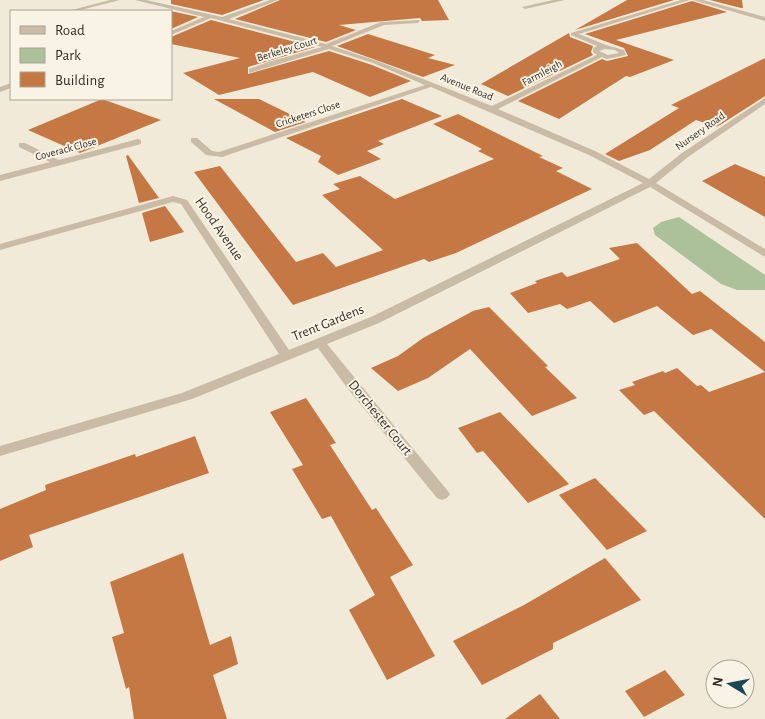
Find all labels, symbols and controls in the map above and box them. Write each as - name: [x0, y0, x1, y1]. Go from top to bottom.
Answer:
- legend: [10, 10, 172, 100]
- text: Road: [55, 23, 85, 38]
- street label: Berkeley Court: [256, 35, 319, 63]
- text: Park: [55, 48, 81, 63]
- street label: Farmleigh: [520, 58, 564, 88]
- street label: Avenue Road: [439, 71, 495, 103]
- text: Building: [55, 73, 105, 88]
- street label: Cricketers Close: [275, 98, 341, 130]
- street label: Nursery Road: [673, 110, 727, 152]
- street label: Coverack Close: [34, 136, 98, 162]
- street label: Hood Avenue: [192, 195, 246, 263]
- street label: Trent Gardens: [290, 302, 366, 344]
- street label: Dorchester Court: [346, 378, 415, 459]
- north arrow: [705, 659, 755, 709]
- text: N: [710, 676, 726, 688]

